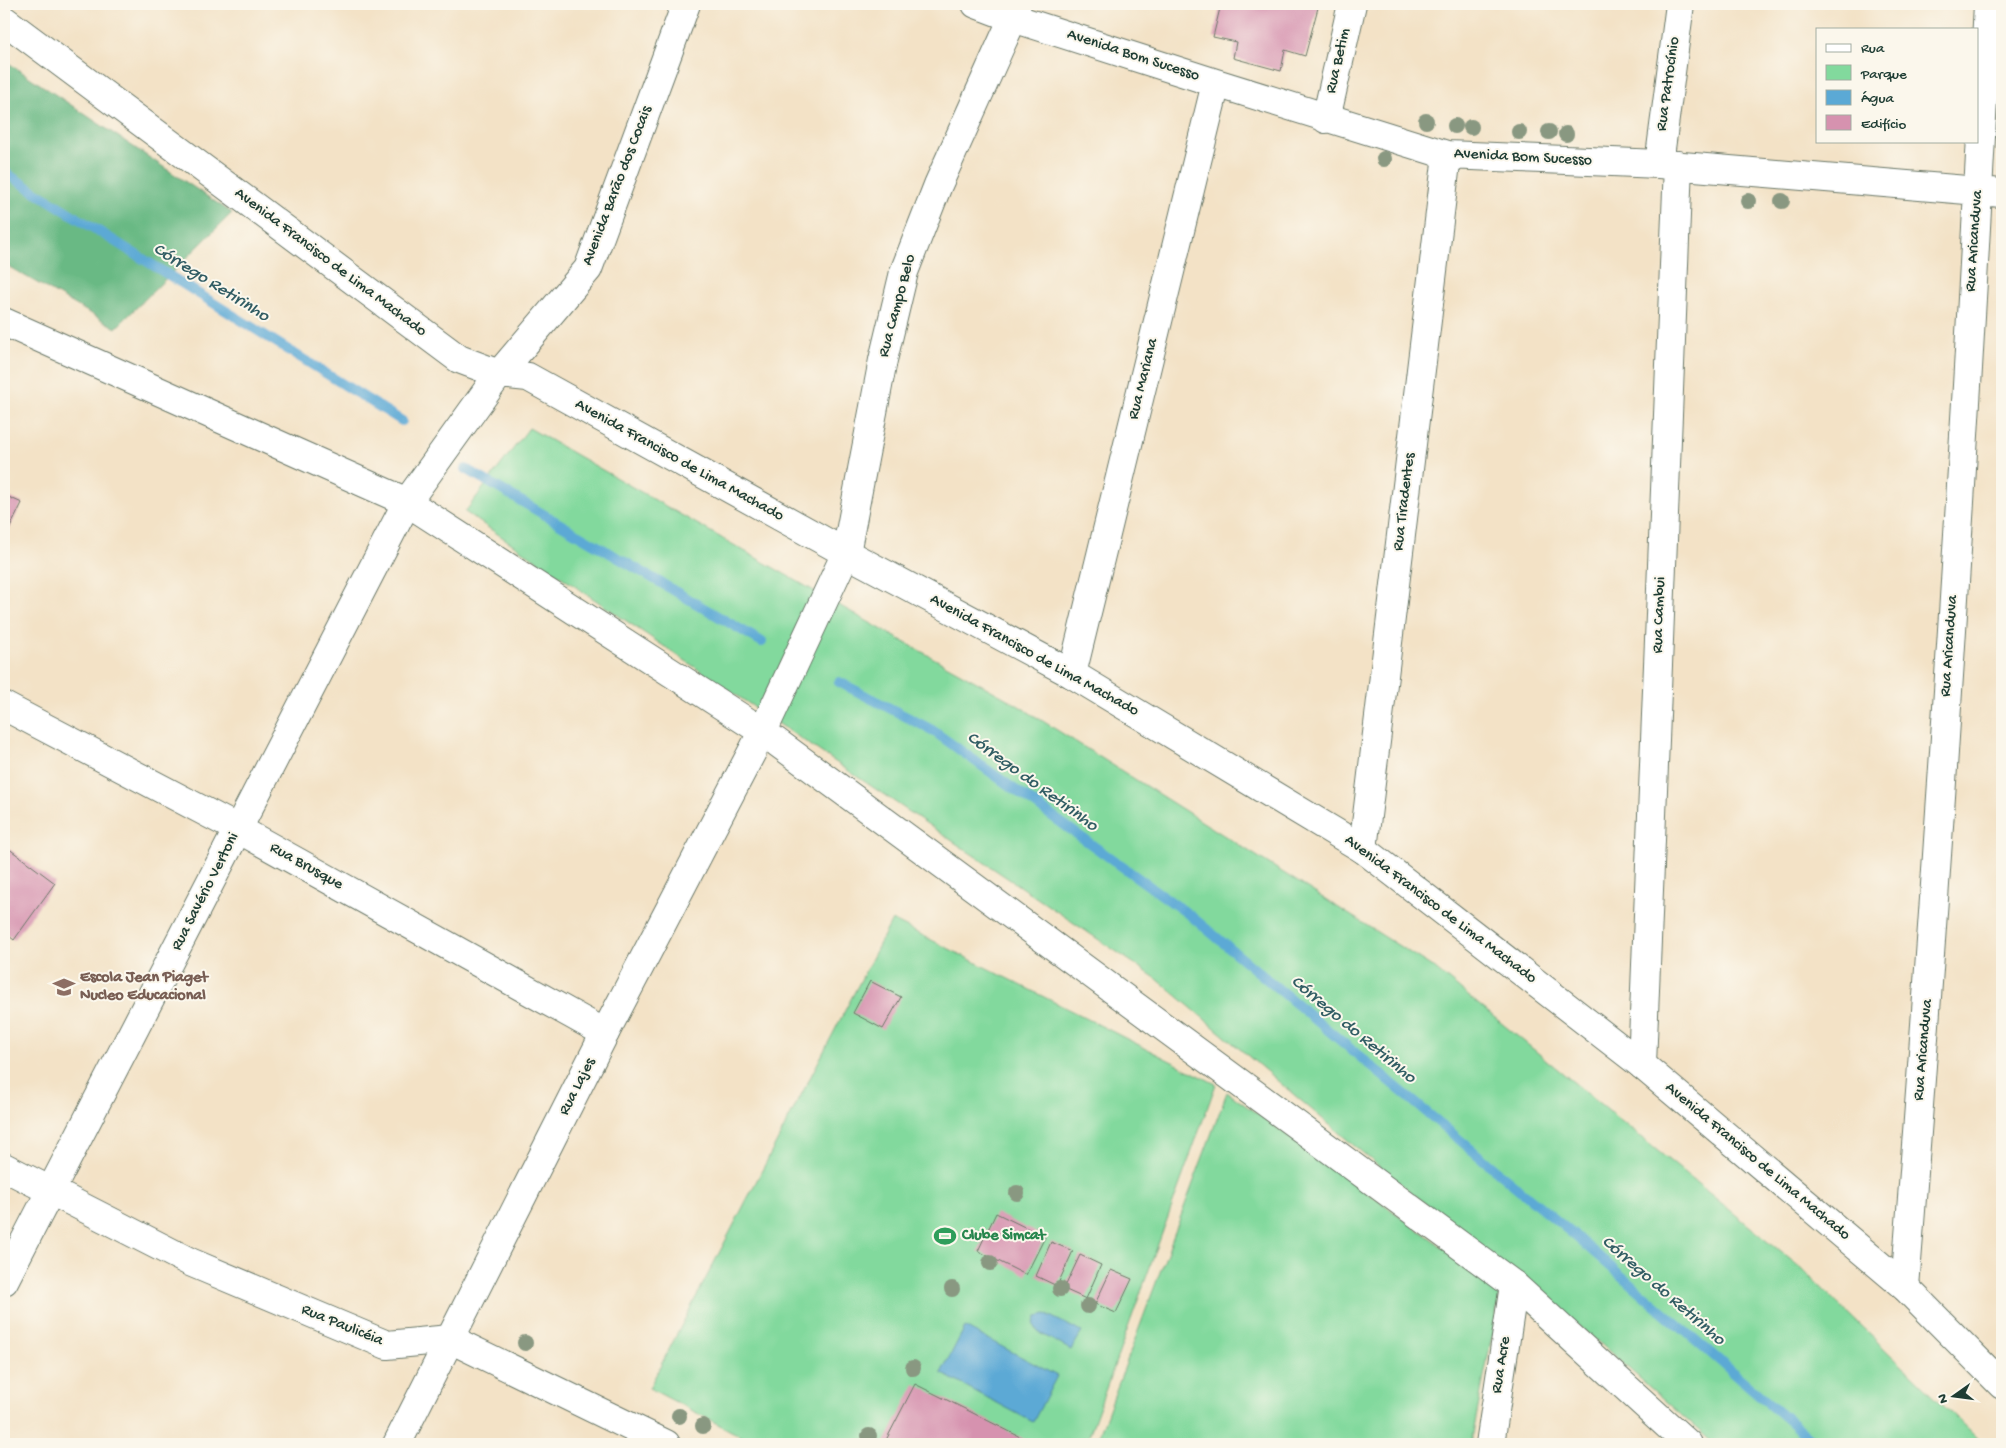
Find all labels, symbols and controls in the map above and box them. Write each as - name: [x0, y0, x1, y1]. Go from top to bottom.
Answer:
- street label: Avenida Bom Sucesso: [1064, 26, 1202, 86]
- street label: Rua Betim: [1322, 26, 1356, 95]
- legend: [1816, 28, 1978, 142]
- street label: Rua Patrocínio: [1653, 36, 1685, 132]
- text: Rua: [1861, 40, 1885, 58]
- text: Parque: [1860, 66, 1907, 84]
- text: Água: [1861, 90, 1894, 108]
- street label: Avenida Barão dos Cocais: [579, 102, 658, 269]
- text: Edifício: [1861, 116, 1907, 134]
- street label: Avenida Bom Sucesso: [1453, 145, 1593, 171]
- street label: Avenida Francisco de Lima Machado: [230, 184, 430, 342]
- street label: Rua Aricanduva: [1962, 188, 1988, 292]
- water label: Córrego Retirinho: [149, 239, 273, 327]
- street label: Rua Campo Belo: [875, 252, 921, 360]
- street label: Rua Mariana: [1125, 335, 1164, 422]
- street label: Avenida Francisco de Lima Machado: [571, 396, 787, 526]
- street label: Rua Tiradentes: [1390, 451, 1421, 552]
- street label: Rua Cambui: [1649, 576, 1671, 654]
- street label: Avenida Francisco de Lima Machado: [926, 591, 1142, 721]
- street label: Rua Aricanduva: [1937, 593, 1963, 697]
- water label: Córrego do Retirinho: [962, 727, 1102, 837]
- street label: Rua Savério Vertoni: [168, 830, 244, 954]
- street label: Avenida Francisco de Lima Machado: [1340, 831, 1540, 989]
- street label: Rua Brusque: [266, 839, 347, 895]
- place label: Escola Jean Piaget Nucleo Educacional: [80, 969, 209, 1006]
- water label: Córrego do Retirinho: [1286, 972, 1420, 1089]
- school or university icon: Escola Jean Piaget Nucleo Educacional: [51, 974, 77, 1000]
- street label: Rua Aricanduva: [1910, 997, 1938, 1102]
- street label: Rua Lajes: [555, 1054, 601, 1119]
- street label: Avenida Francisco de Lima Machado: [1661, 1079, 1853, 1245]
- sports icon: Clube Simcat: [932, 1223, 958, 1249]
- place label: Clube Simcat: [961, 1227, 1047, 1246]
- water label: Córrego do Retirinho: [1597, 1232, 1730, 1351]
- street label: Rua Paulicéia: [298, 1301, 387, 1351]
- street label: Rua Acre: [1488, 1334, 1516, 1395]
- north arrow: [1928, 1370, 1978, 1420]
- text: N: [1934, 1392, 1953, 1405]

